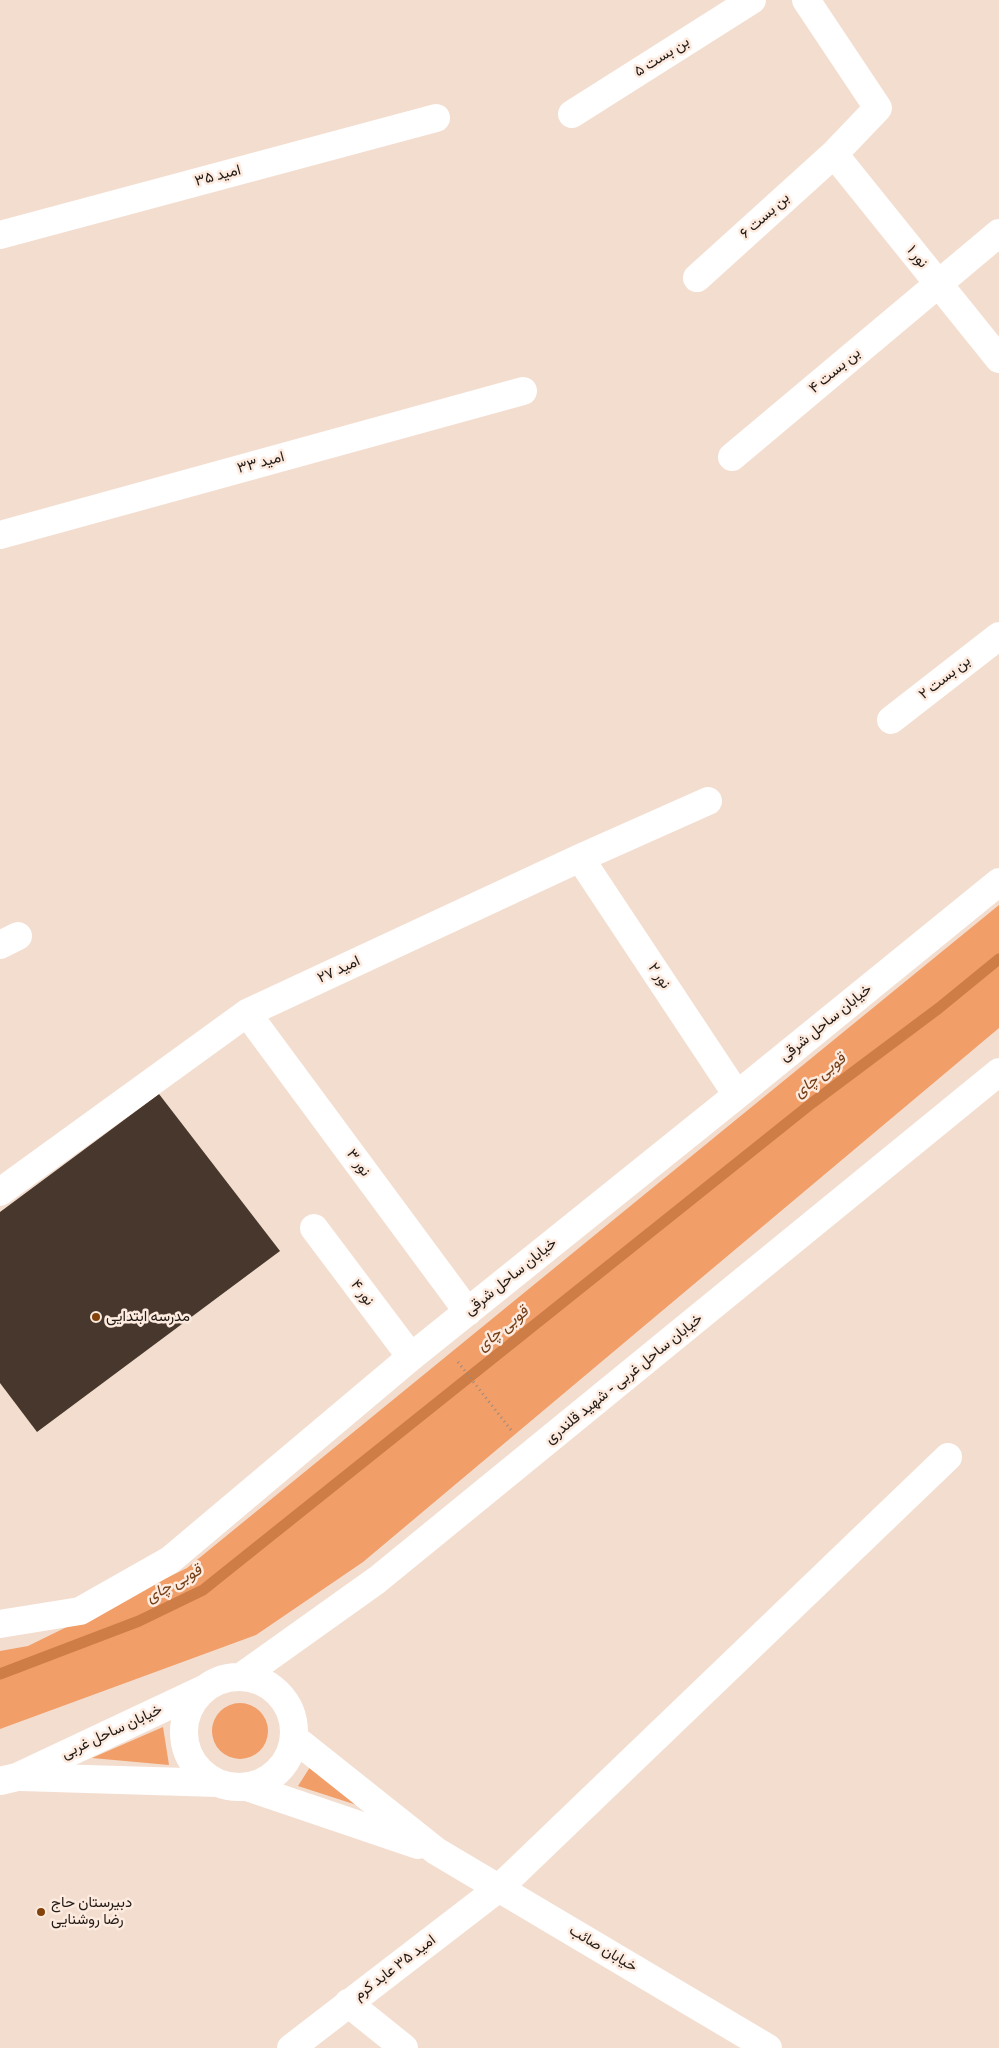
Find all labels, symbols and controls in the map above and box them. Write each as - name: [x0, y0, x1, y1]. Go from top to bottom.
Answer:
- street label: بن بست ۵: [631, 33, 693, 81]
- street label: امید ۳۵: [193, 161, 243, 191]
- street label: بن بست ۶: [737, 189, 793, 243]
- street label: نور ۱: [903, 242, 931, 272]
- street label: بن بست ۴: [806, 344, 864, 398]
- street label: امید ۳۳: [236, 448, 286, 478]
- street label: بن بست ۲: [916, 652, 974, 704]
- street label: امید ۲۷: [315, 952, 363, 988]
- street label: نور ۲: [644, 960, 674, 992]
- street label: خیابان ساحل شرقی: [776, 980, 876, 1066]
- water label: قوبی چای: [790, 1050, 850, 1102]
- street label: نور ۳: [342, 1146, 374, 1180]
- street label: خیابان ساحل شرقی: [461, 1234, 561, 1320]
- street label: نور ۴: [346, 1276, 378, 1310]
- water label: قوبی چای: [473, 1302, 533, 1356]
- place label: مدرسه ابتدایی: [106, 1308, 190, 1326]
- street label: خیابان ساحل غربی - شهید قلندری: [542, 1310, 706, 1448]
- marker: مدرسه ابتدایی: [90, 1311, 102, 1323]
- water label: قوبی چای: [143, 1561, 205, 1607]
- street label: خیابان ساحل غربی: [59, 1701, 165, 1763]
- place label: دبیرستان حاج رضا روشنایی: [51, 1894, 132, 1929]
- marker: دبیرستان حاج رضا روشنایی: [35, 1906, 47, 1918]
- street label: خیابان صائب: [566, 1922, 640, 1976]
- street label: امید ۳۵ عابد کرم: [351, 1931, 439, 2005]

